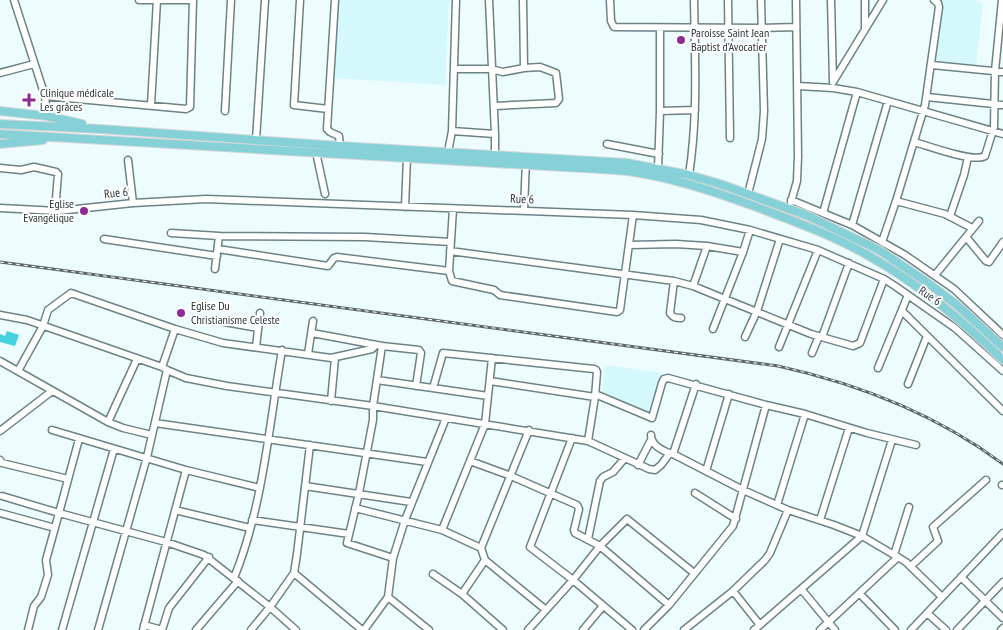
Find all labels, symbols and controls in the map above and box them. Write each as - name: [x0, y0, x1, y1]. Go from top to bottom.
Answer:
- place label: Paroisse Saint Jean Baptist d’Avocatier: [691, 25, 769, 54]
- marker: Paroisse Saint Jean Baptist d’Avocatier: [675, 34, 687, 46]
- place label: Clinique médicale Les grâces: [40, 85, 114, 114]
- marker: Clinique médicale Les grâces: [22, 93, 36, 107]
- street label: Rue 6: [103, 184, 129, 201]
- street label: Rue 6: [510, 191, 534, 206]
- place label: Eglise Evangélique: [23, 196, 74, 225]
- marker: Eglise Evangélique: [78, 205, 90, 217]
- street label: Rue 6: [916, 283, 944, 308]
- place label: Eglise Du Christianisme Celeste: [191, 298, 280, 327]
- marker: Eglise Du Christianisme Celeste: [175, 307, 187, 319]

